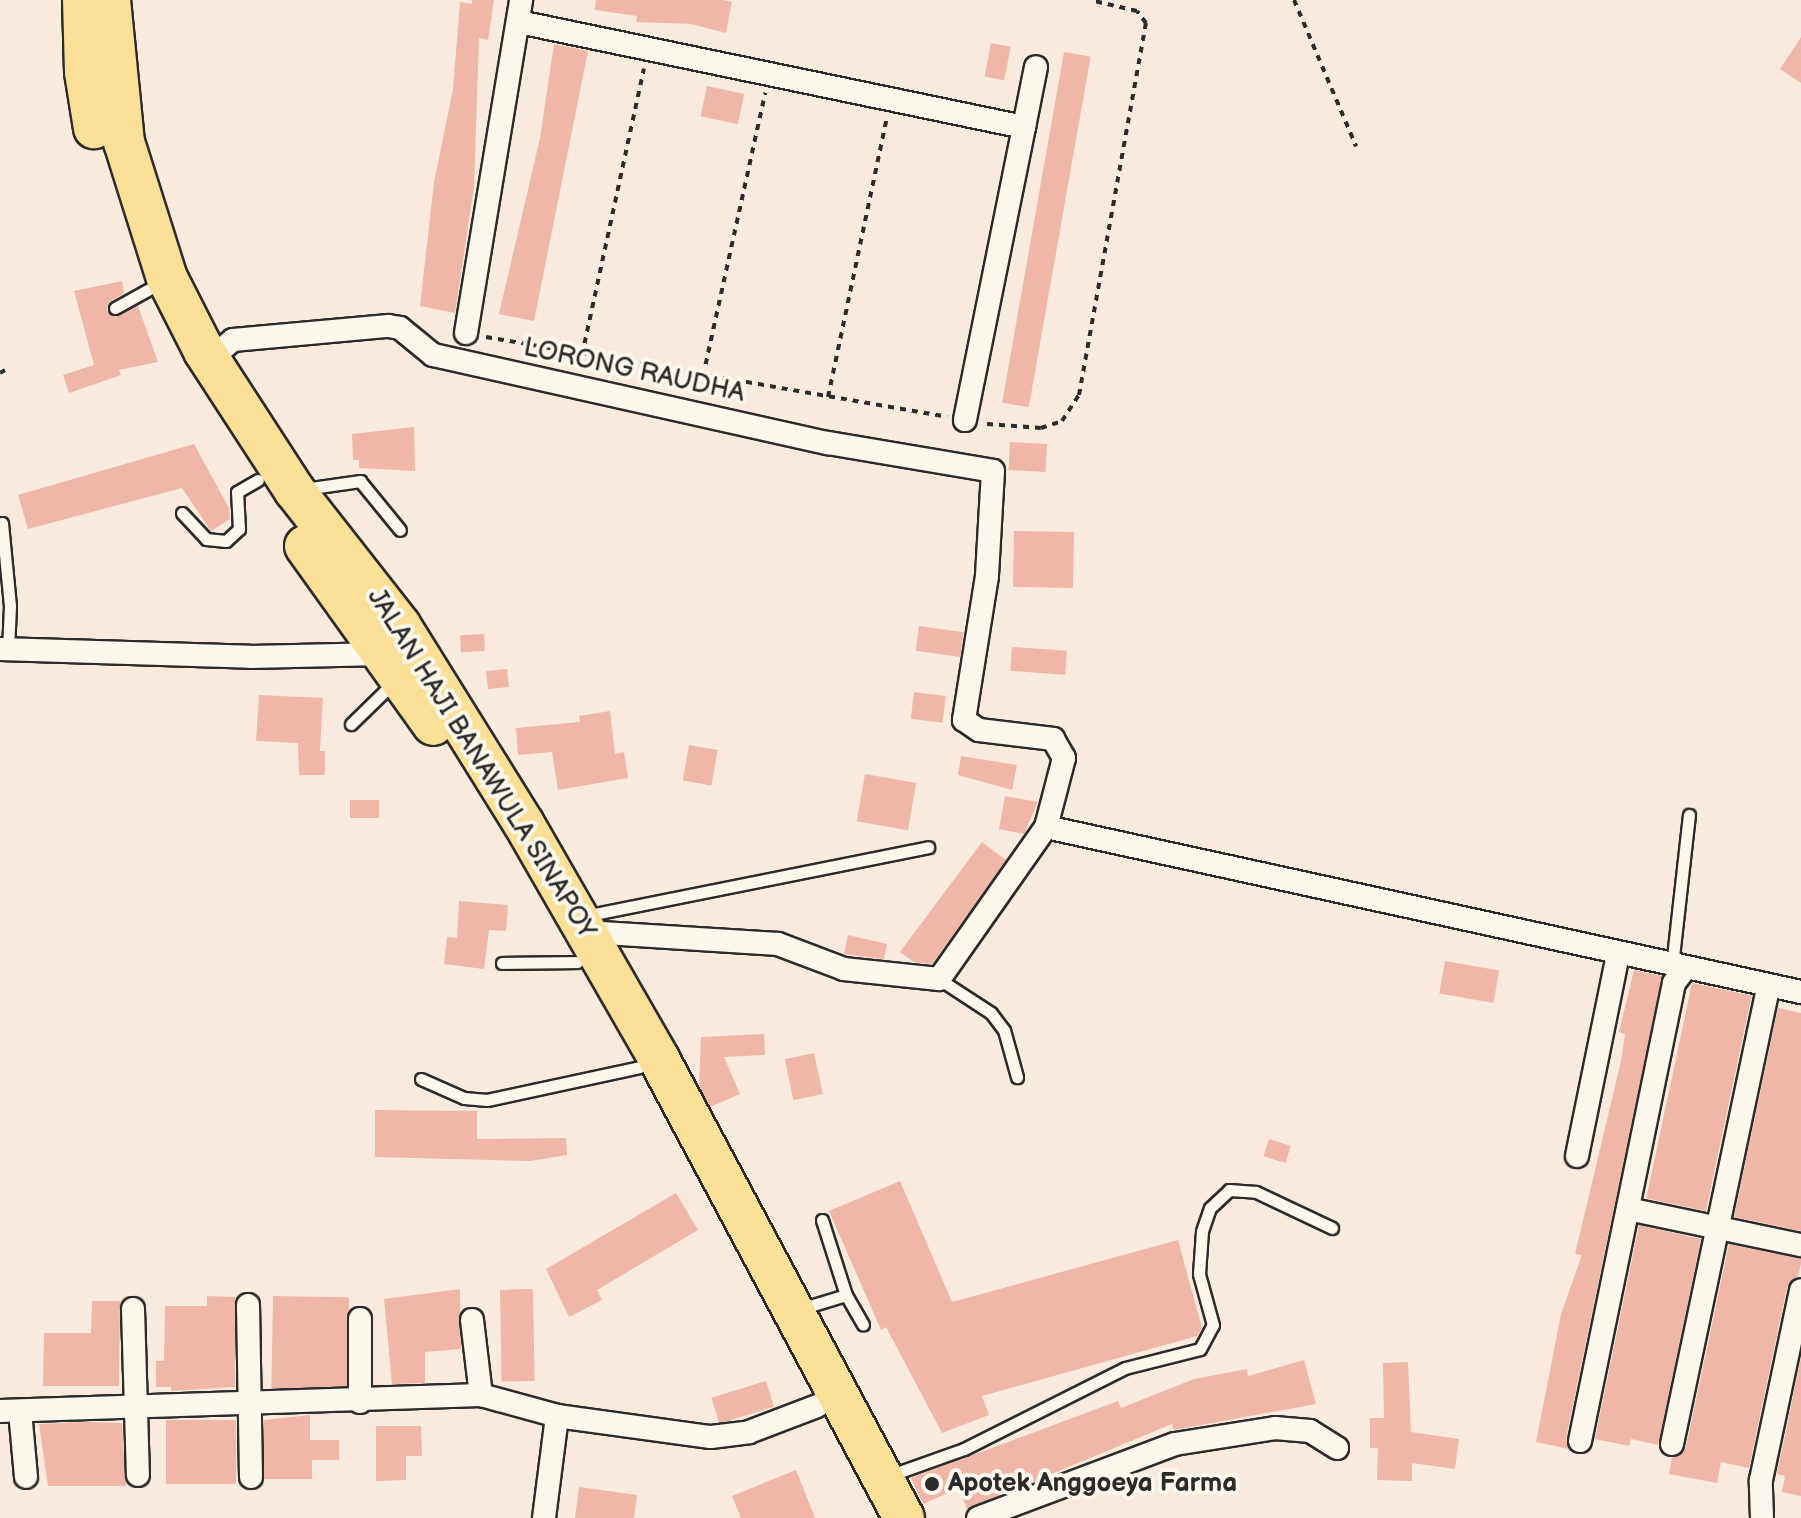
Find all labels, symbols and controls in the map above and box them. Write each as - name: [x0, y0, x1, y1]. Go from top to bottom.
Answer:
- street label: LORONG RAUDHA: [521, 332, 747, 410]
- street label: JALAN HAJI BANAWULA SINAPOY: [360, 583, 602, 945]
- place label: Apotek Anggoeya Farma: [948, 1468, 1237, 1500]
- marker: Apotek Anggoeya Farma: [923, 1475, 941, 1493]

